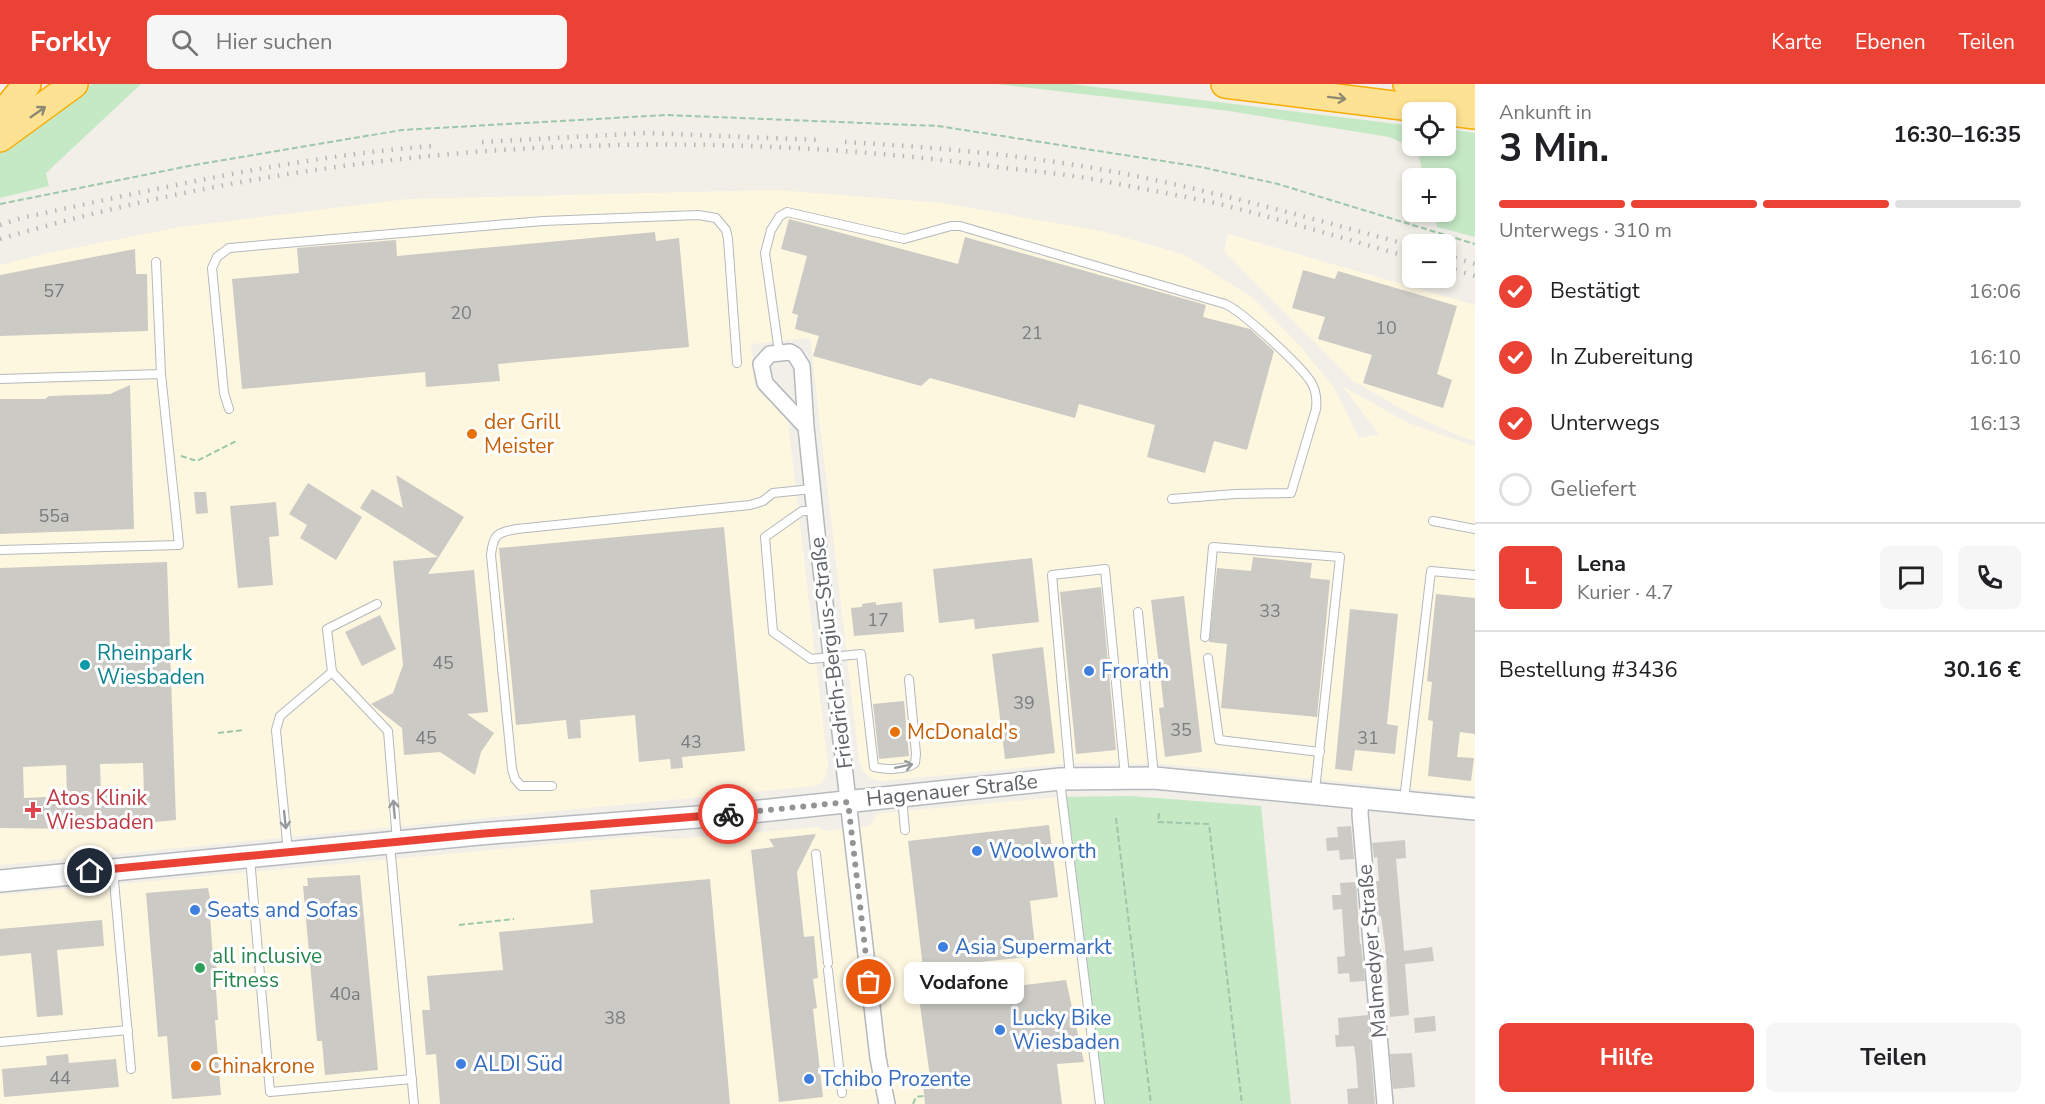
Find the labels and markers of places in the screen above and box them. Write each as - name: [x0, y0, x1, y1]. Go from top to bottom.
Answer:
- place label: der Grill Meister: [484, 408, 561, 460]
- marker: der Grill Meister: [465, 427, 479, 441]
- place label: Rheinpark Wiesbaden: [97, 639, 205, 691]
- place label: Frorath: [1101, 657, 1169, 685]
- marker: Rheinpark Wiesbaden: [78, 658, 92, 672]
- marker: Frorath: [1082, 664, 1096, 678]
- place label: McDonald's: [907, 718, 1018, 746]
- marker: McDonald's: [888, 725, 902, 739]
- place label: Atos Klinik Wiesbaden: [46, 784, 154, 836]
- marker: Atos Klinik Wiesbaden: [24, 801, 42, 819]
- place label: Woolworth: [989, 837, 1097, 865]
- marker: Woolworth: [970, 844, 984, 858]
- pin: [64, 845, 115, 896]
- place label: Seats and Sofas: [207, 896, 358, 924]
- marker: Seats and Sofas: [188, 903, 202, 917]
- place label: Asia Supermarkt: [955, 933, 1112, 961]
- marker: Asia Supermarkt: [936, 940, 950, 954]
- place label: all inclusive Fitness: [212, 942, 322, 994]
- pin: [843, 956, 894, 1007]
- marker: all inclusive Fitness: [193, 961, 207, 975]
- callout: Vodafone: [905, 961, 1025, 1003]
- place label: Lucky Bike Wiesbaden: [1012, 1004, 1120, 1056]
- marker: Lucky Bike Wiesbaden: [993, 1023, 1007, 1037]
- place label: ALDI Süd: [473, 1050, 563, 1078]
- place label: Chinakrone: [208, 1052, 315, 1080]
- marker: ALDI Süd: [454, 1057, 468, 1071]
- marker: Chinakrone: [189, 1059, 203, 1073]
- place label: Tchibo Prozente: [821, 1065, 971, 1093]
- marker: Tchibo Prozente: [802, 1072, 816, 1086]

